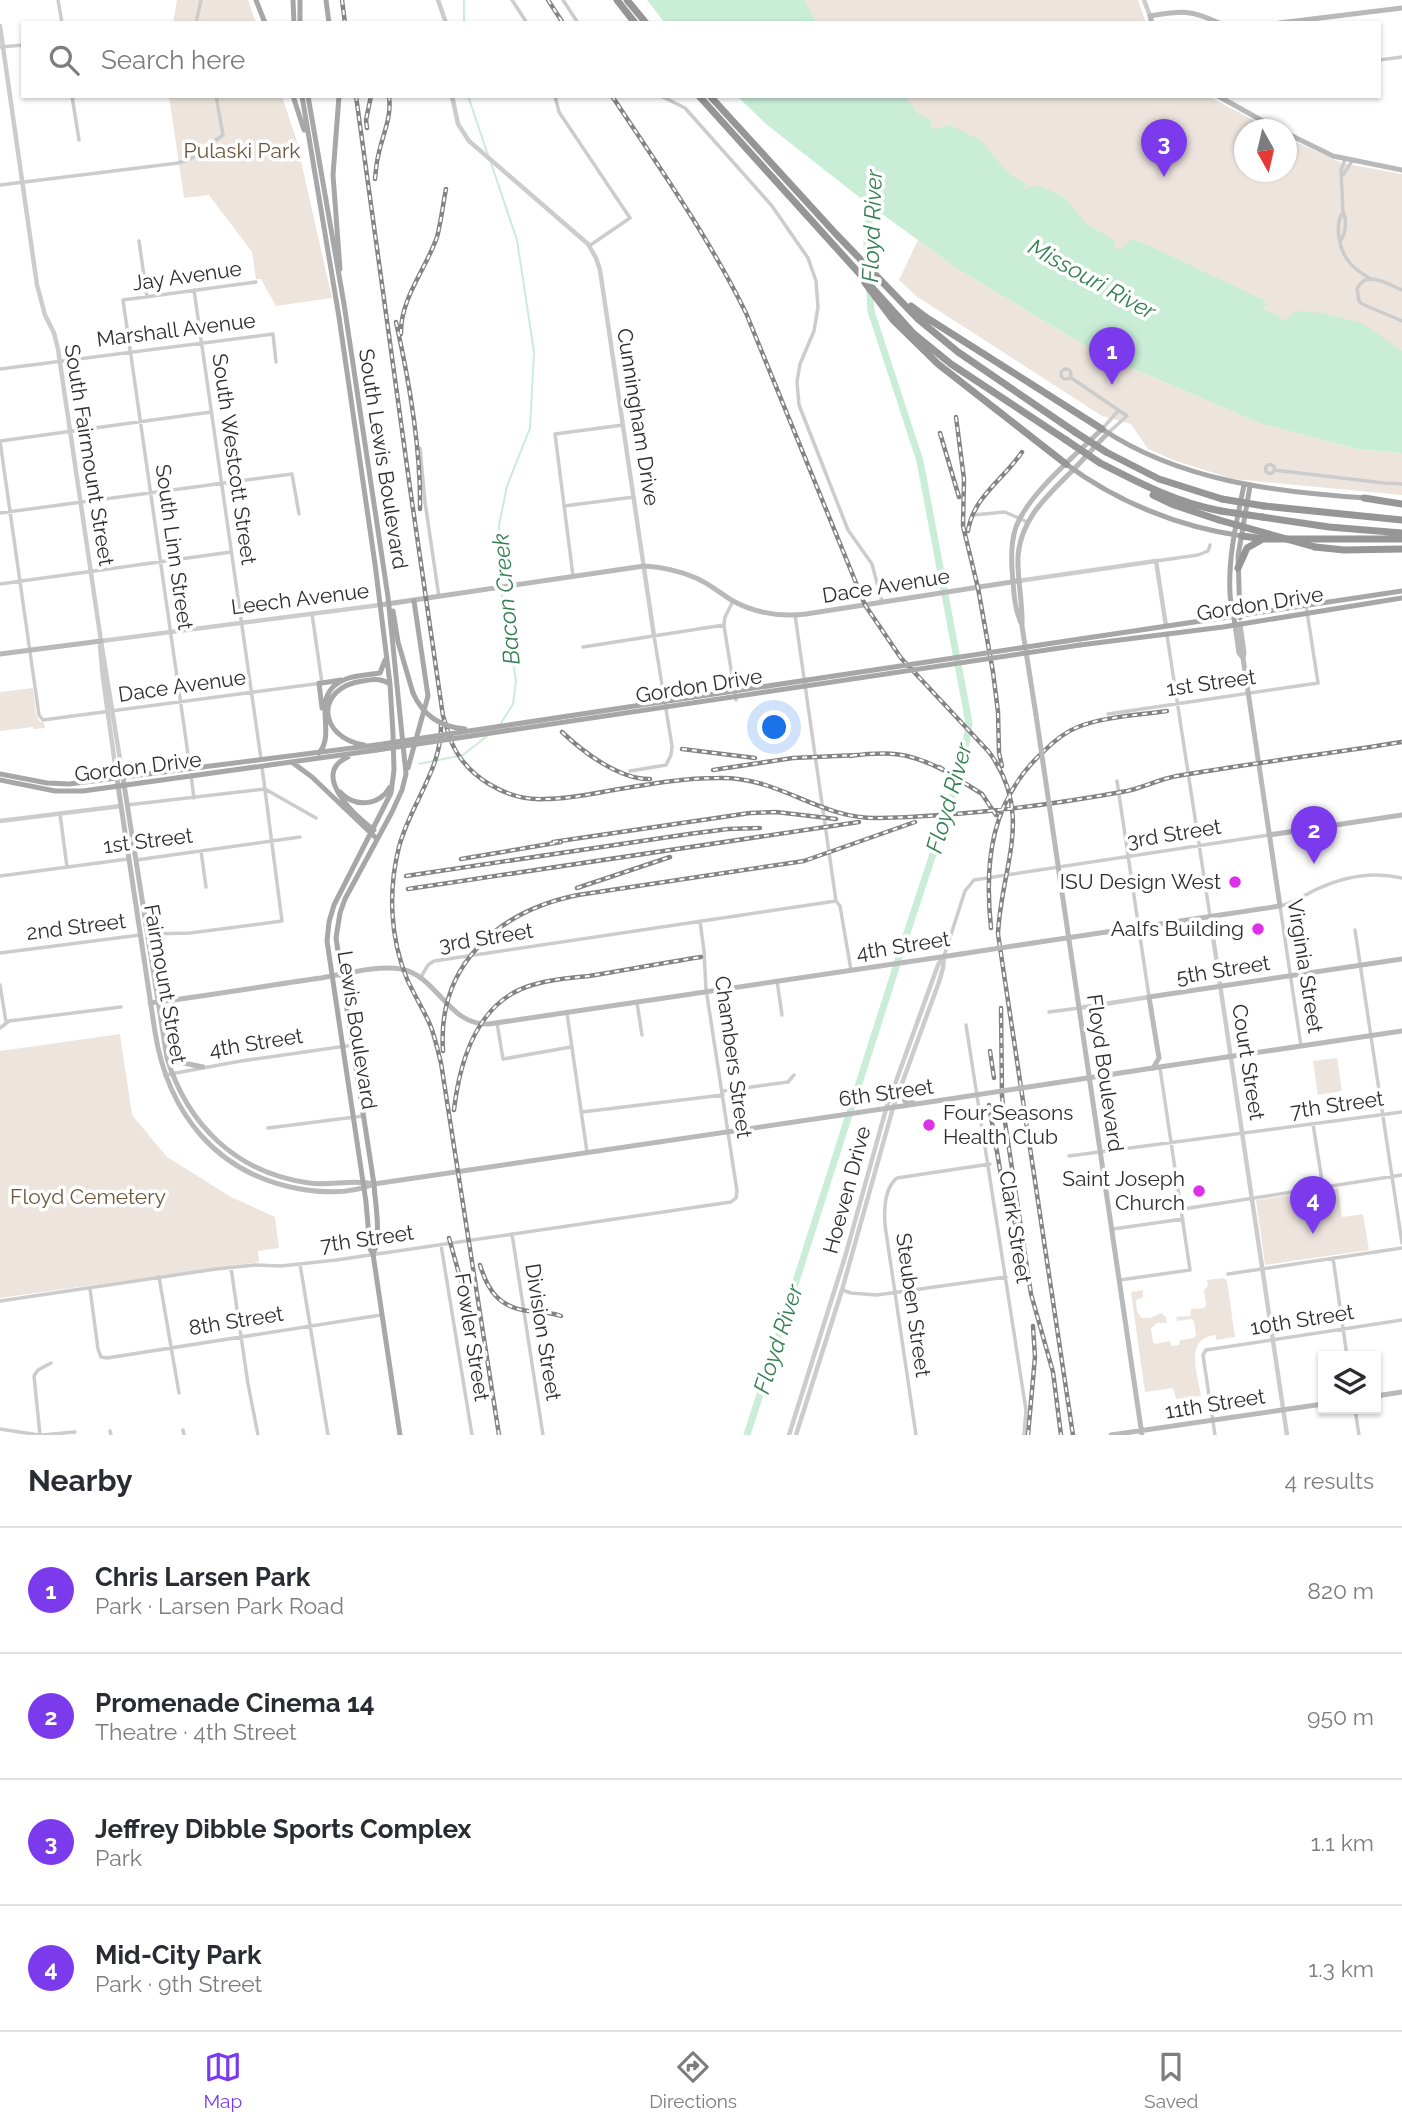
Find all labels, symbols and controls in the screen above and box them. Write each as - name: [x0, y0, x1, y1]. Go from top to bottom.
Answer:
- search box: [21, 21, 1381, 98]
- icon: search: [45, 41, 83, 79]
- text: Search here: [101, 45, 245, 75]
- pin: 3: [1141, 119, 1187, 177]
- north arrow: [1234, 119, 1297, 182]
- park label: Pulaski Park: [184, 138, 300, 163]
- water label: Floyd River: [856, 168, 887, 283]
- water label: Missouri River: [1024, 233, 1161, 325]
- street label: Jay Avenue: [131, 255, 243, 296]
- street label: Marshall Avenue: [95, 307, 257, 352]
- street label: Cunningham Drive: [612, 326, 665, 508]
- pin: 1: [1089, 327, 1135, 385]
- street label: South Fairmount Street: [60, 342, 119, 567]
- street label: South Lewis Boulevard: [354, 347, 413, 571]
- street label: South Westcott Street: [207, 352, 262, 566]
- street label: South Linn Street: [150, 462, 199, 631]
- water label: Bacon Creek: [486, 532, 525, 666]
- street label: Dace Avenue: [820, 563, 951, 608]
- street label: Leech Avenue: [230, 578, 370, 619]
- street label: Gordon Drive: [1195, 581, 1325, 626]
- street label: Gordon Drive: [634, 663, 764, 708]
- street label: Dace Avenue: [117, 664, 247, 707]
- street label: 1st Street: [1165, 664, 1257, 701]
- your location: [757, 710, 791, 744]
- water label: Floyd River: [920, 739, 977, 856]
- street label: Gordon Drive: [73, 746, 203, 787]
- pin: 2: [1291, 806, 1337, 864]
- street label: 3rd Street: [1125, 814, 1223, 853]
- street label: 1st Street: [102, 823, 194, 858]
- place label: ISU Design West: [1060, 869, 1221, 894]
- marker: ISU Design West: [1227, 874, 1243, 890]
- street label: Virginia Street: [1283, 897, 1328, 1035]
- street label: Fairmount Street: [139, 902, 192, 1066]
- street label: 2nd Street: [25, 908, 127, 945]
- place label: Aalfs Building: [1111, 916, 1244, 941]
- street label: 3rd Street: [437, 918, 535, 957]
- marker: Aalfs Building: [1250, 921, 1266, 937]
- street label: 4th Street: [854, 926, 951, 965]
- street label: Lewis Boulevard: [333, 949, 382, 1111]
- street label: 5th Street: [1174, 950, 1271, 989]
- street label: Chambers Street: [710, 974, 757, 1140]
- street label: Floyd Boulevard: [1082, 993, 1129, 1153]
- street label: Court Street: [1227, 1002, 1270, 1122]
- street label: 4th Street: [207, 1023, 304, 1062]
- street label: 6th Street: [837, 1073, 935, 1112]
- street label: 7th Street: [1289, 1086, 1385, 1123]
- place label: Four Seasons Health Club: [943, 1100, 1073, 1149]
- marker: Four Seasons Health Club: [921, 1117, 937, 1133]
- street label: Hoeven Drive: [818, 1124, 876, 1256]
- place label: Saint Joseph Church: [1062, 1166, 1185, 1215]
- street label: Clark Street: [994, 1169, 1037, 1285]
- pin: 4: [1290, 1176, 1336, 1234]
- marker: Saint Joseph Church: [1191, 1183, 1207, 1199]
- park label: Floyd Cemetery: [10, 1184, 166, 1209]
- street label: 7th Street: [319, 1220, 415, 1257]
- street label: Steuben Street: [891, 1231, 936, 1379]
- street label: Division Street: [520, 1262, 567, 1402]
- street label: Fowler Street: [450, 1271, 495, 1403]
- water label: Floyd River: [747, 1280, 808, 1397]
- street label: 10th Street: [1248, 1299, 1356, 1340]
- street label: 8th Street: [187, 1301, 285, 1340]
- map controls: [1318, 1351, 1381, 1414]
- button: layers: [1318, 1351, 1381, 1414]
- street label: 11th Street: [1163, 1383, 1267, 1424]
- text: Nearby: [28, 1463, 132, 1498]
- text: 4 results: [1285, 1467, 1374, 1494]
- text: Chris Larsen Park: [95, 1562, 310, 1592]
- text: 1: [45, 1577, 57, 1604]
- text: 820 m: [1307, 1577, 1374, 1604]
- text: Park · Larsen Park Road: [95, 1592, 344, 1619]
- text: Promenade Cinema 14: [95, 1688, 375, 1718]
- text: 2: [45, 1703, 57, 1730]
- text: 950 m: [1307, 1703, 1374, 1730]
- text: Theatre · 4th Street: [95, 1718, 297, 1745]
- text: Jeffrey Dibble Sports Complex: [95, 1814, 471, 1844]
- text: 3: [45, 1829, 57, 1856]
- text: 1.1 km: [1311, 1829, 1374, 1856]
- text: Park: [95, 1844, 142, 1871]
- text: Mid-City Park: [95, 1940, 262, 1970]
- text: 4: [44, 1955, 58, 1982]
- text: 1.3 km: [1308, 1955, 1374, 1982]
- text: Park · 9th Street: [95, 1970, 262, 1997]
- tab: Map: [204, 2048, 242, 2112]
- tab: Directions: [649, 2048, 737, 2112]
- tab: Saved: [1144, 2048, 1198, 2112]

